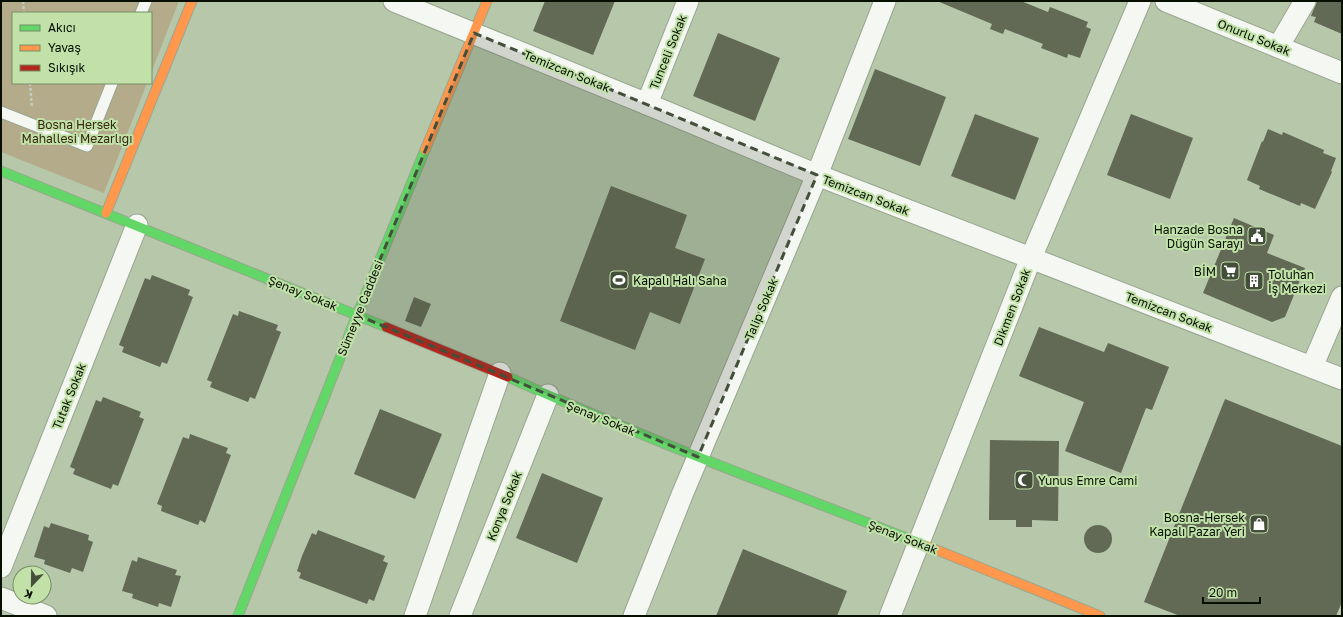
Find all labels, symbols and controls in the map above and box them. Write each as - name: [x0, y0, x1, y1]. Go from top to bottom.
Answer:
- legend: [12, 12, 152, 84]
- street label: Tunceli Sokak: [646, 12, 690, 92]
- street label: Onurlu Sokak: [1215, 16, 1293, 59]
- text: Akıcı: [48, 20, 76, 35]
- text: Yavaş: [48, 40, 81, 55]
- street label: Temizcan Sokak: [522, 47, 613, 95]
- text: Sıkışık: [48, 60, 85, 75]
- park label: Bosna Hersek Mahallesi Mezarlığı: [22, 117, 132, 146]
- street label: Temizcan Sokak: [820, 171, 912, 219]
- place label: Hanzade Bosna Düğün Sarayı: [1154, 222, 1243, 251]
- public building icon: Hanzade Bosna Düğün Sarayı: [1246, 225, 1268, 247]
- street label: Sümeyye Caddesi: [334, 258, 386, 358]
- supermarket icon: BİM: [1219, 260, 1241, 282]
- place label: BİM: [1194, 264, 1216, 279]
- street label: Dikmen Sokak: [990, 266, 1034, 348]
- place label: Toluhan İş Merkezi: [1268, 267, 1326, 296]
- sports icon: Kapalı Halı Saha: [608, 269, 630, 291]
- building icon: Toluhan İş Merkezi: [1243, 270, 1265, 292]
- street label: Şenay Sokak: [266, 272, 340, 314]
- place label: Kapalı Halı Saha: [633, 273, 727, 288]
- street label: Talip Sokak: [741, 276, 781, 342]
- street label: Temizcan Sokak: [1123, 288, 1215, 336]
- street label: Tutak Sokak: [49, 361, 89, 431]
- street label: Şenay Sokak: [564, 397, 638, 439]
- street label: Konya Sokak: [483, 469, 525, 543]
- mosque icon: Yunus Emre Cami: [1013, 469, 1035, 491]
- place label: Yunus Emre Cami: [1038, 473, 1137, 488]
- place label: Bosna-Hersek Kapalı Pazar Yeri: [1149, 510, 1245, 539]
- shop icon: Bosna-Hersek Kapalı Pazar Yeri: [1248, 513, 1270, 535]
- street label: Şenay Sokak: [866, 517, 940, 557]
- north arrow: [12, 565, 52, 605]
- scale bar: [1203, 579, 1260, 605]
- text: 20 m: [1209, 585, 1237, 600]
- text: K: [22, 587, 34, 602]

